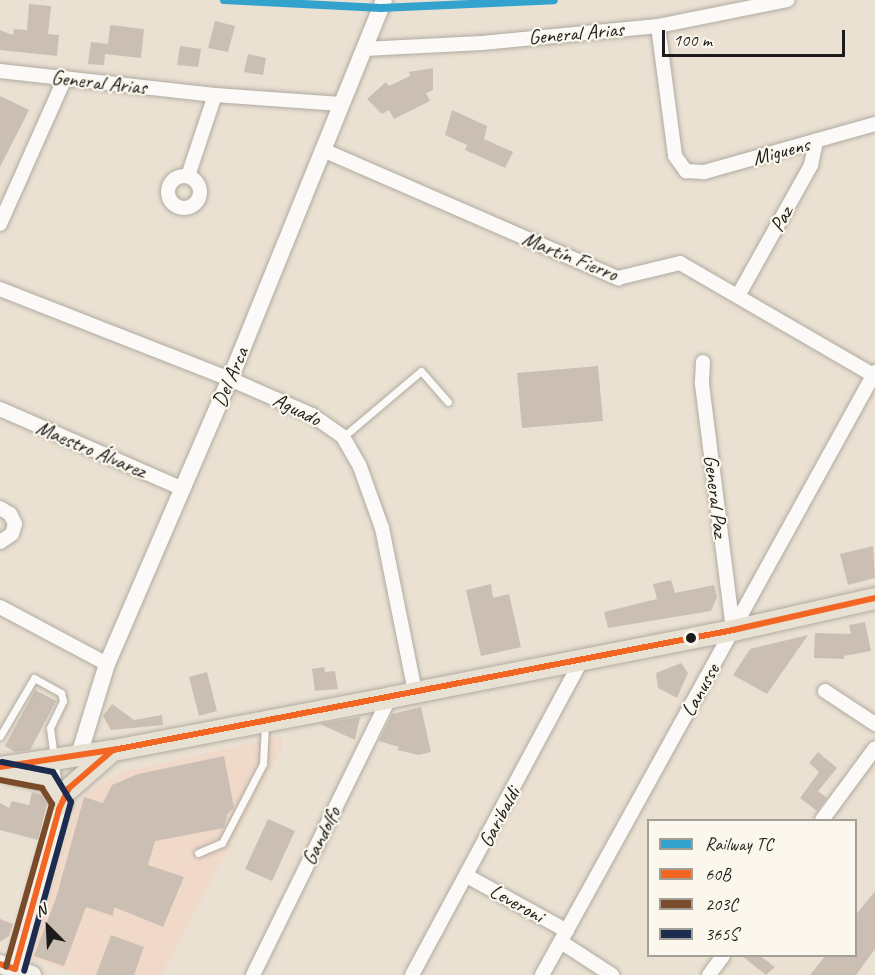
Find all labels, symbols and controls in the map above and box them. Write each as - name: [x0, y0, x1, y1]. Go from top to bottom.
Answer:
- street label: General Arias: [527, 16, 625, 50]
- scale bar: [665, 18, 848, 56]
- text: 100 m: [673, 29, 712, 51]
- street label: General Arias: [50, 64, 148, 100]
- street label: Miguens: [750, 131, 812, 171]
- street label: Paz: [764, 202, 798, 236]
- street label: Martín Fierro: [519, 226, 621, 286]
- street label: Del Arca: [206, 343, 254, 411]
- street label: Aguado: [269, 387, 325, 431]
- street label: Maestro Álvarez: [32, 415, 150, 483]
- street label: General Paz: [698, 453, 734, 539]
- unlabelled marker: [685, 632, 697, 644]
- street label: Lanusse: [675, 659, 725, 721]
- street label: Garibaldi: [473, 783, 525, 851]
- street label: Gandolfo: [296, 803, 346, 869]
- legend: [647, 819, 857, 957]
- text: Railway TC: [705, 833, 773, 855]
- text: 60B: [705, 863, 731, 885]
- street label: Leveroni: [486, 878, 548, 928]
- text: 203C: [705, 893, 738, 915]
- north arrow: [18, 897, 78, 957]
- text: N: [32, 899, 49, 922]
- text: 365S: [705, 923, 738, 945]

